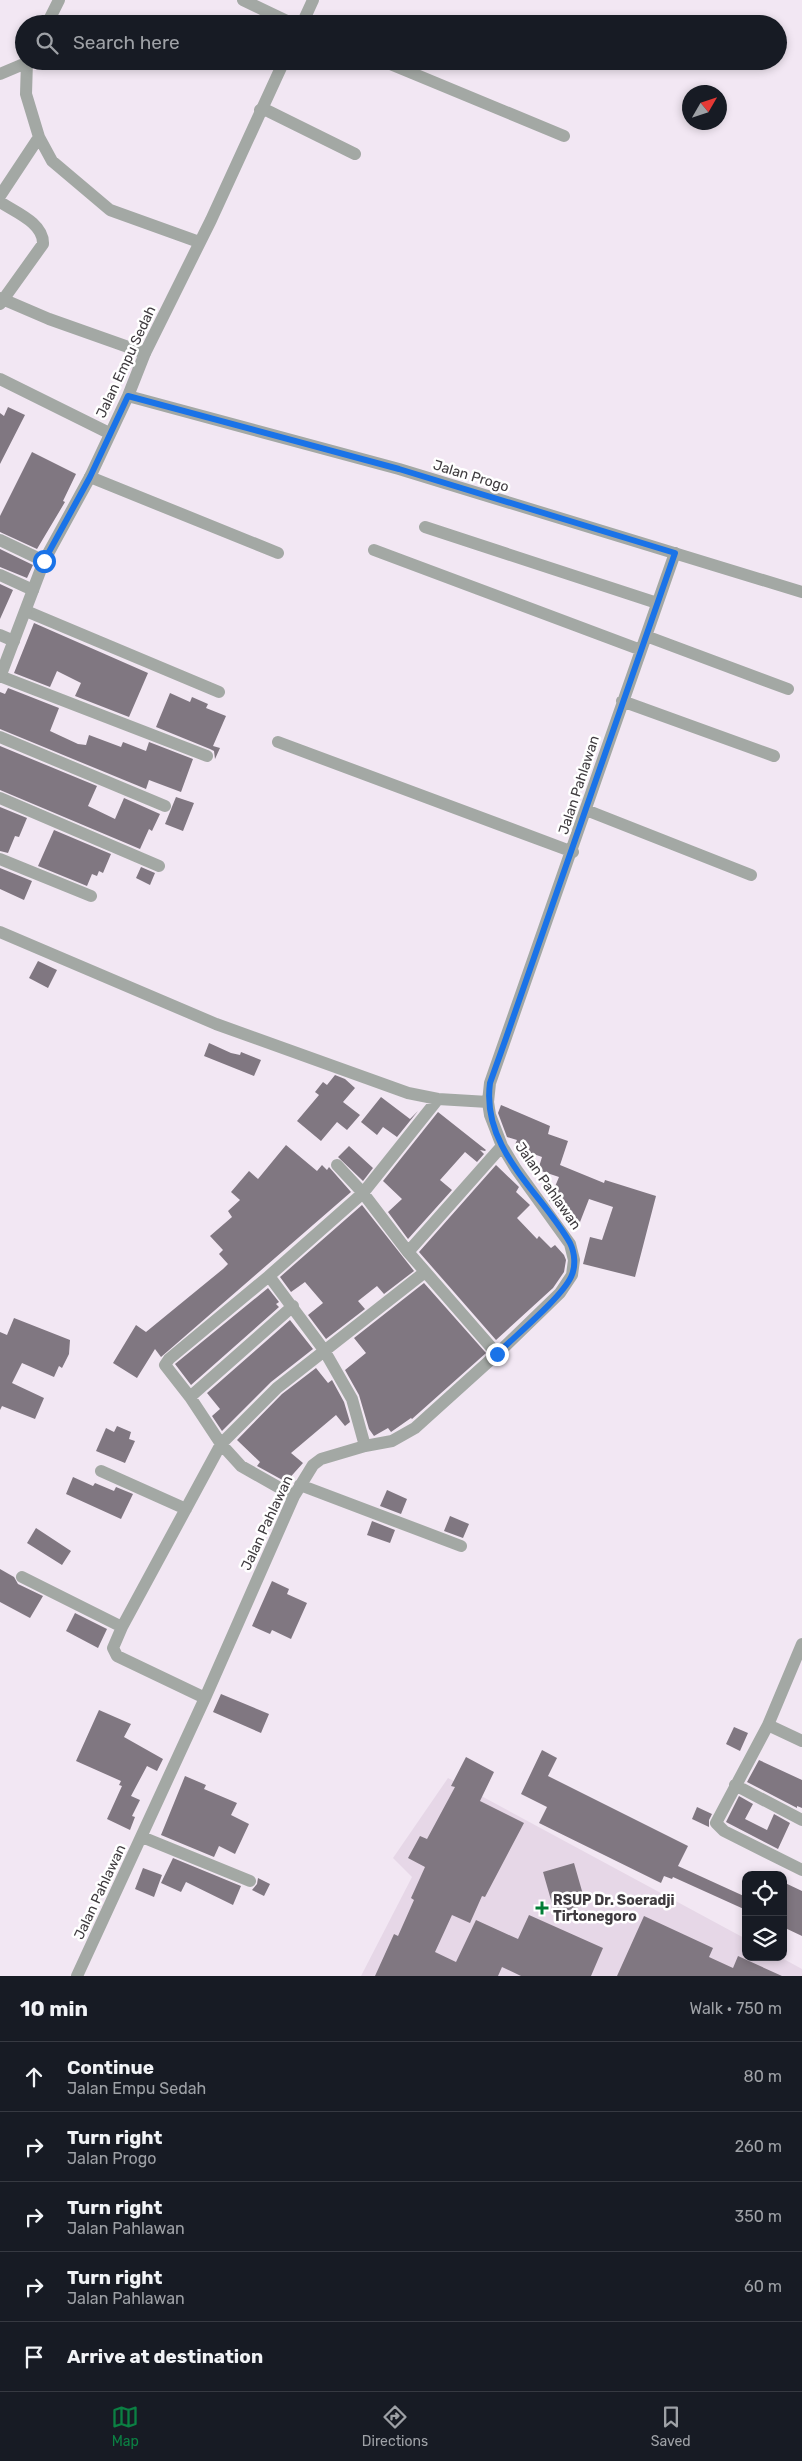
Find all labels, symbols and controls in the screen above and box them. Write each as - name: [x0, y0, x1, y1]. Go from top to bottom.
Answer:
- search box: [15, 15, 787, 70]
- icon: search: [33, 29, 61, 57]
- text: Search here: [73, 31, 180, 54]
- north arrow: [682, 85, 727, 130]
- street label: Jalan Empu Sedah: [93, 303, 159, 421]
- street label: Jalan Progo: [431, 456, 511, 496]
- route start: [33, 550, 56, 573]
- street label: Jalan Pahlawan: [555, 733, 603, 837]
- street label: Jalan Pahlawan: [511, 1139, 585, 1233]
- route end: [486, 1343, 509, 1366]
- street label: Jalan Pahlawan: [238, 1473, 296, 1573]
- street label: Jalan Pahlawan: [71, 1842, 129, 1942]
- map controls: [742, 1871, 787, 1961]
- button: locate: [742, 1871, 787, 1916]
- place label: RSUP Dr. Soeradji Tirtonegoro: [553, 1892, 675, 1925]
- marker: RSUP Dr. Soeradji Tirtonegoro: [535, 1901, 549, 1915]
- button: layers: [742, 1916, 787, 1961]
- text: 10 min: [20, 1996, 88, 2021]
- text: Walk · 750 m: [690, 1999, 782, 2018]
- text: Continue: [67, 2056, 154, 2079]
- icon: ahead: [20, 2063, 48, 2091]
- text: 80 m: [744, 2067, 782, 2086]
- text: Jalan Empu Sedah: [67, 2079, 206, 2098]
- text: Turn right: [67, 2126, 162, 2149]
- icon: right: [20, 2133, 48, 2161]
- text: 260 m: [735, 2137, 782, 2156]
- text: Jalan Progo: [67, 2149, 156, 2168]
- text: Turn right: [67, 2196, 162, 2219]
- icon: right: [20, 2203, 48, 2231]
- text: 350 m: [735, 2207, 782, 2226]
- text: Jalan Pahlawan: [67, 2219, 185, 2238]
- text: Turn right: [67, 2266, 162, 2289]
- icon: right: [20, 2273, 48, 2301]
- text: 60 m: [744, 2277, 782, 2296]
- text: Jalan Pahlawan: [67, 2289, 185, 2308]
- icon: arrive: [20, 2343, 48, 2371]
- text: Arrive at destination: [67, 2345, 263, 2368]
- tab: Map: [111, 2403, 139, 2450]
- tab: Directions: [362, 2403, 428, 2450]
- tab: Saved: [651, 2403, 691, 2450]

